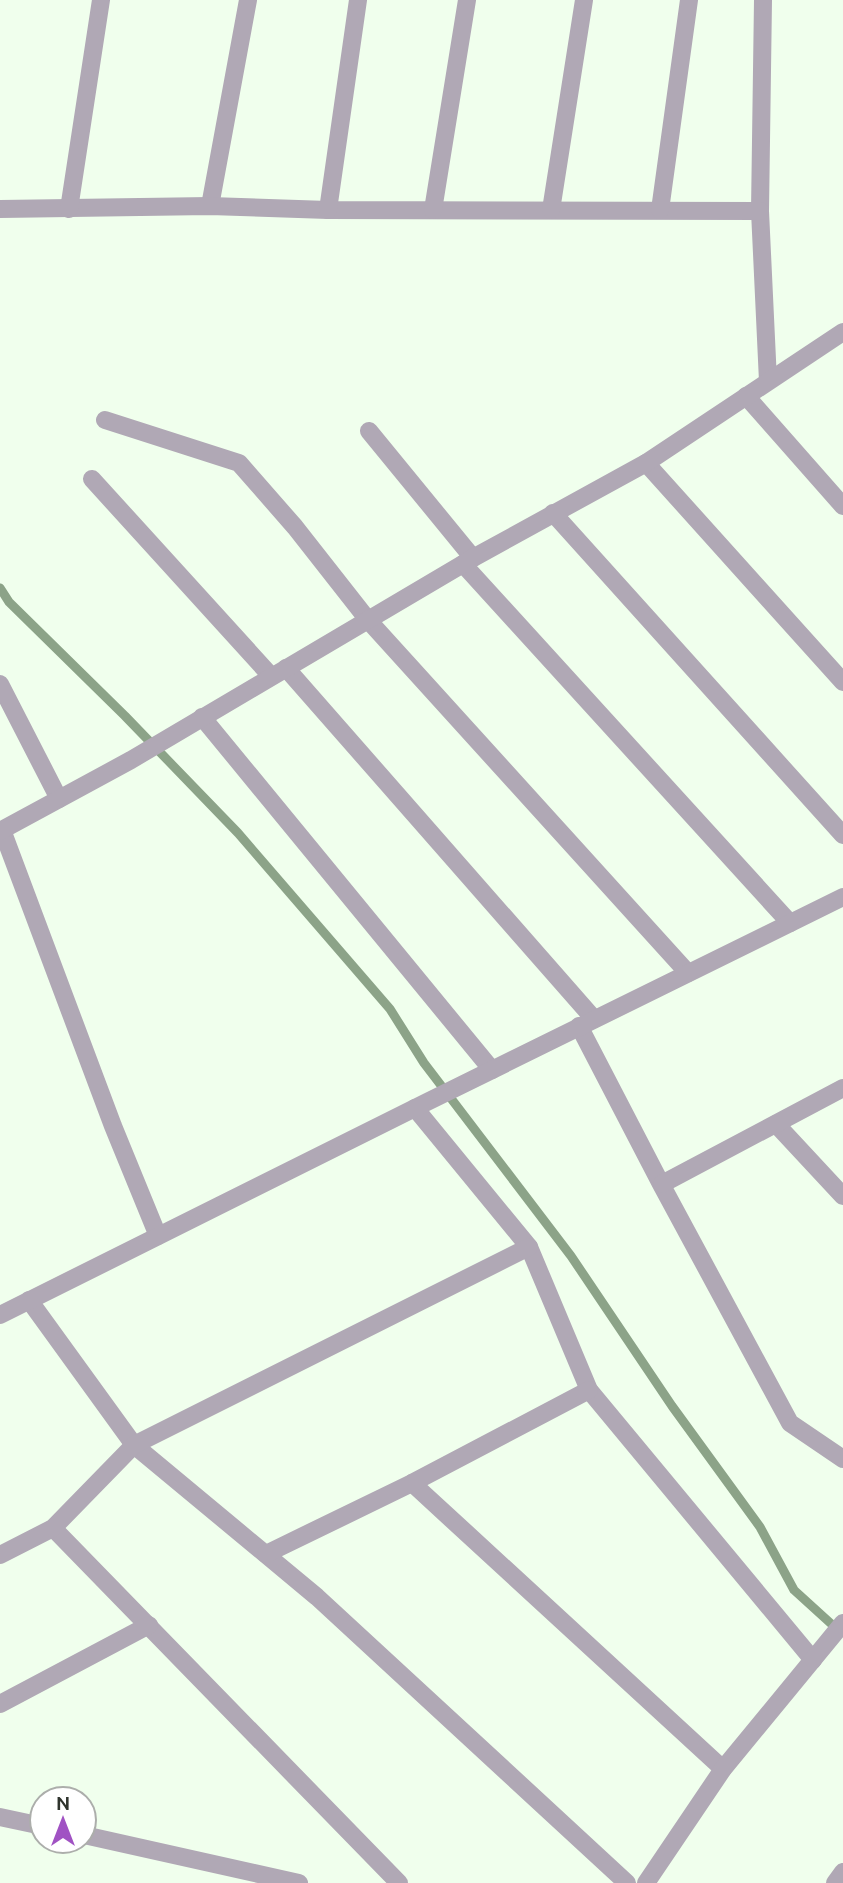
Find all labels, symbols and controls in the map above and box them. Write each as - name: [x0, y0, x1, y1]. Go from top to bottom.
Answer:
- north arrow: [28, 1785, 98, 1855]
- text: N: [56, 1792, 70, 1814]

